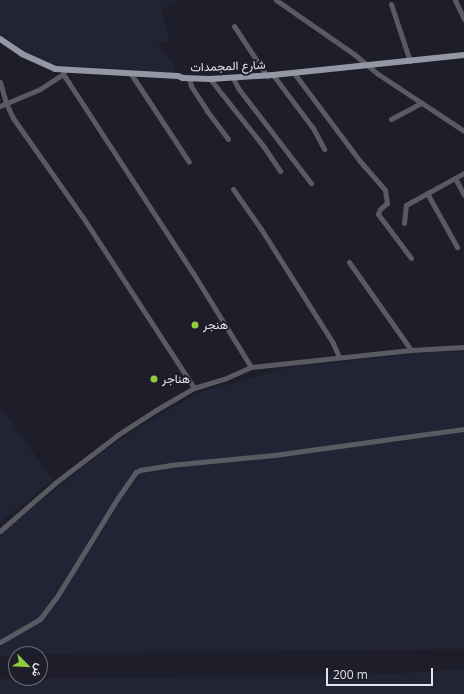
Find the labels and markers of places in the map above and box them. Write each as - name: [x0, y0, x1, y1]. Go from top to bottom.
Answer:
- place label: هنجر: [203, 318, 228, 332]
- marker: هنجر: [190, 320, 200, 330]
- place label: هناجر: [162, 372, 190, 386]
- marker: هناجر: [149, 374, 159, 384]

